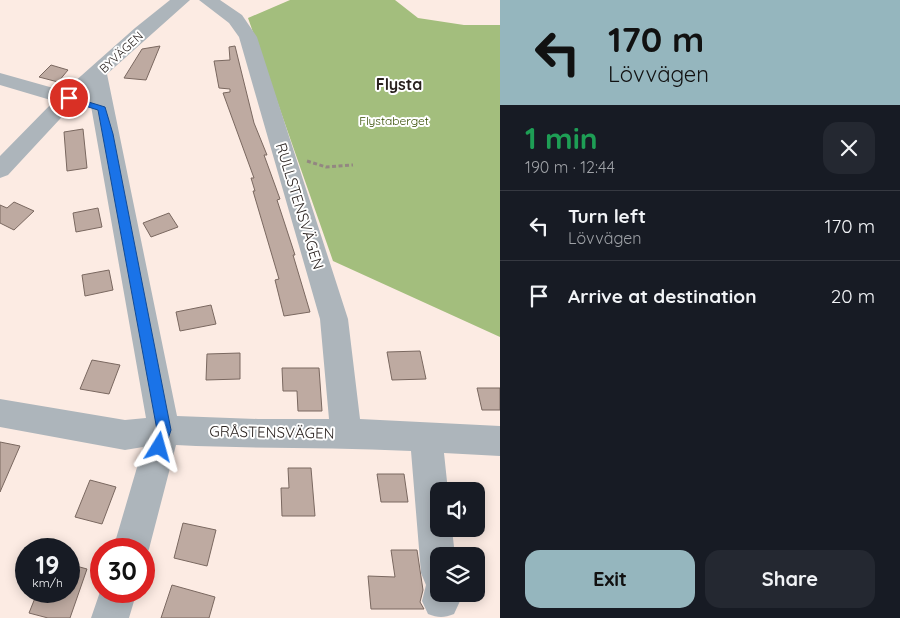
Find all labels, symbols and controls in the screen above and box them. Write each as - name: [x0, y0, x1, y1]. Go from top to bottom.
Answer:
- text: 170 m: [608, 17, 704, 61]
- icon: left: [525, 20, 590, 85]
- street label: BYVÄGEN: [96, 28, 146, 76]
- text: Lövvägen: [608, 60, 709, 88]
- district label: Flysta: [376, 74, 422, 94]
- pin: [48, 77, 90, 119]
- icon: arrive: [55, 84, 83, 112]
- park label: Flystaberget: [359, 113, 429, 128]
- text: 1 min: [525, 119, 598, 157]
- button: close: [823, 122, 875, 174]
- street label: RULLSTENSVÄGEN: [272, 140, 328, 272]
- text: 190 m · 12:44: [525, 157, 615, 177]
- text: Turn left: [568, 204, 646, 228]
- icon: left: [525, 212, 553, 240]
- text: 170 m: [824, 214, 875, 238]
- text: Lövvägen: [568, 228, 641, 248]
- icon: arrive: [525, 282, 553, 310]
- text: Arrive at destination: [568, 284, 757, 308]
- text: 20 m: [831, 284, 875, 308]
- position arrow: [132, 420, 184, 472]
- street label: GRÅSTENSVÄGEN: [209, 421, 335, 443]
- map controls: [430, 482, 485, 602]
- button: sound: [430, 482, 485, 537]
- speed limit sign: 30: [90, 538, 155, 603]
- button: layers: [430, 547, 485, 602]
- text: 19: [36, 549, 59, 580]
- button: Exit: [525, 550, 695, 608]
- button: Share: [705, 550, 875, 608]
- text: km/h: [32, 575, 63, 590]

